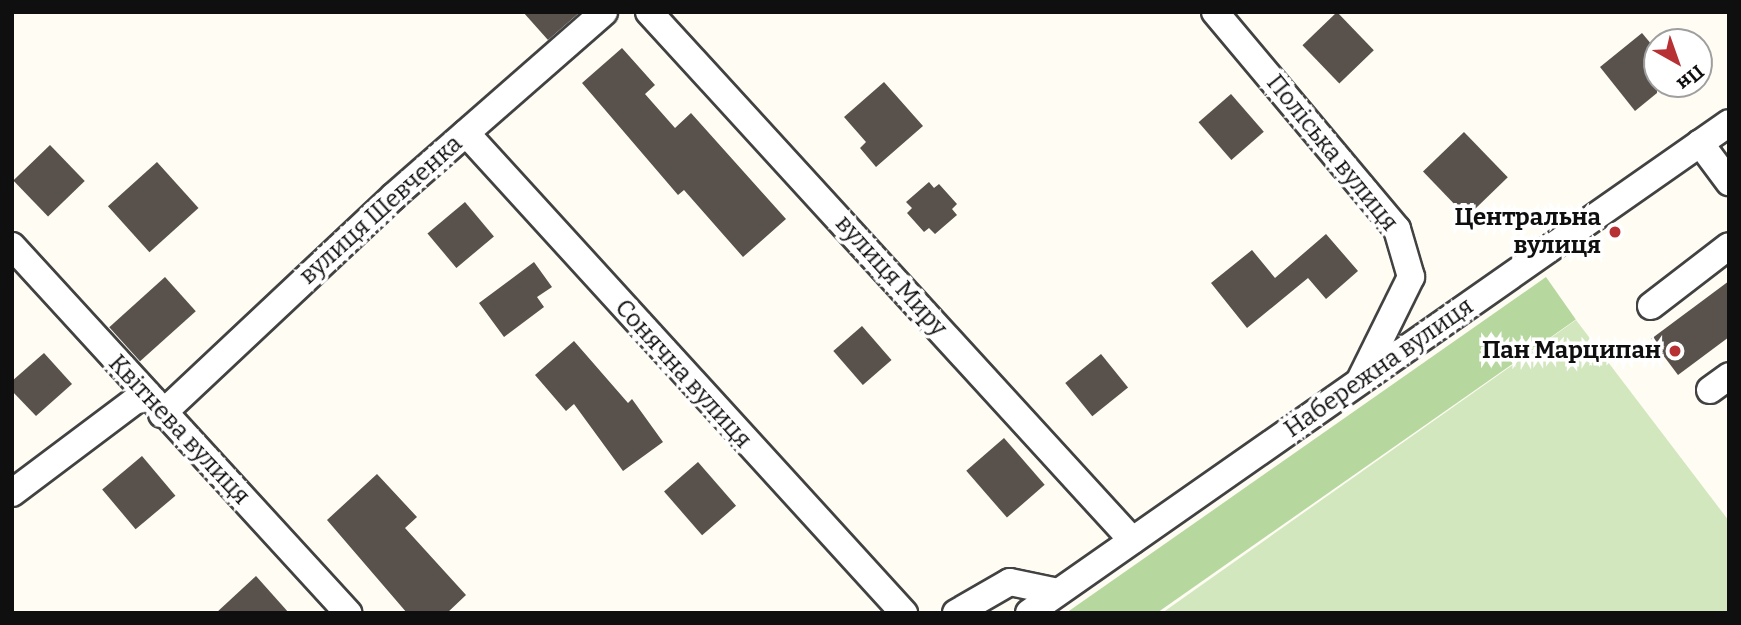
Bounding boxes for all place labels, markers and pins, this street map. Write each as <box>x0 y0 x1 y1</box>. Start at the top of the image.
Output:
place label: Центральна вулиця <box>1454 204 1601 260</box>
marker: Центральна вулиця <box>1607 224 1623 240</box>
place label: Пан Марципан <box>1482 337 1661 365</box>
marker: Пан Марципан <box>1667 343 1683 359</box>

